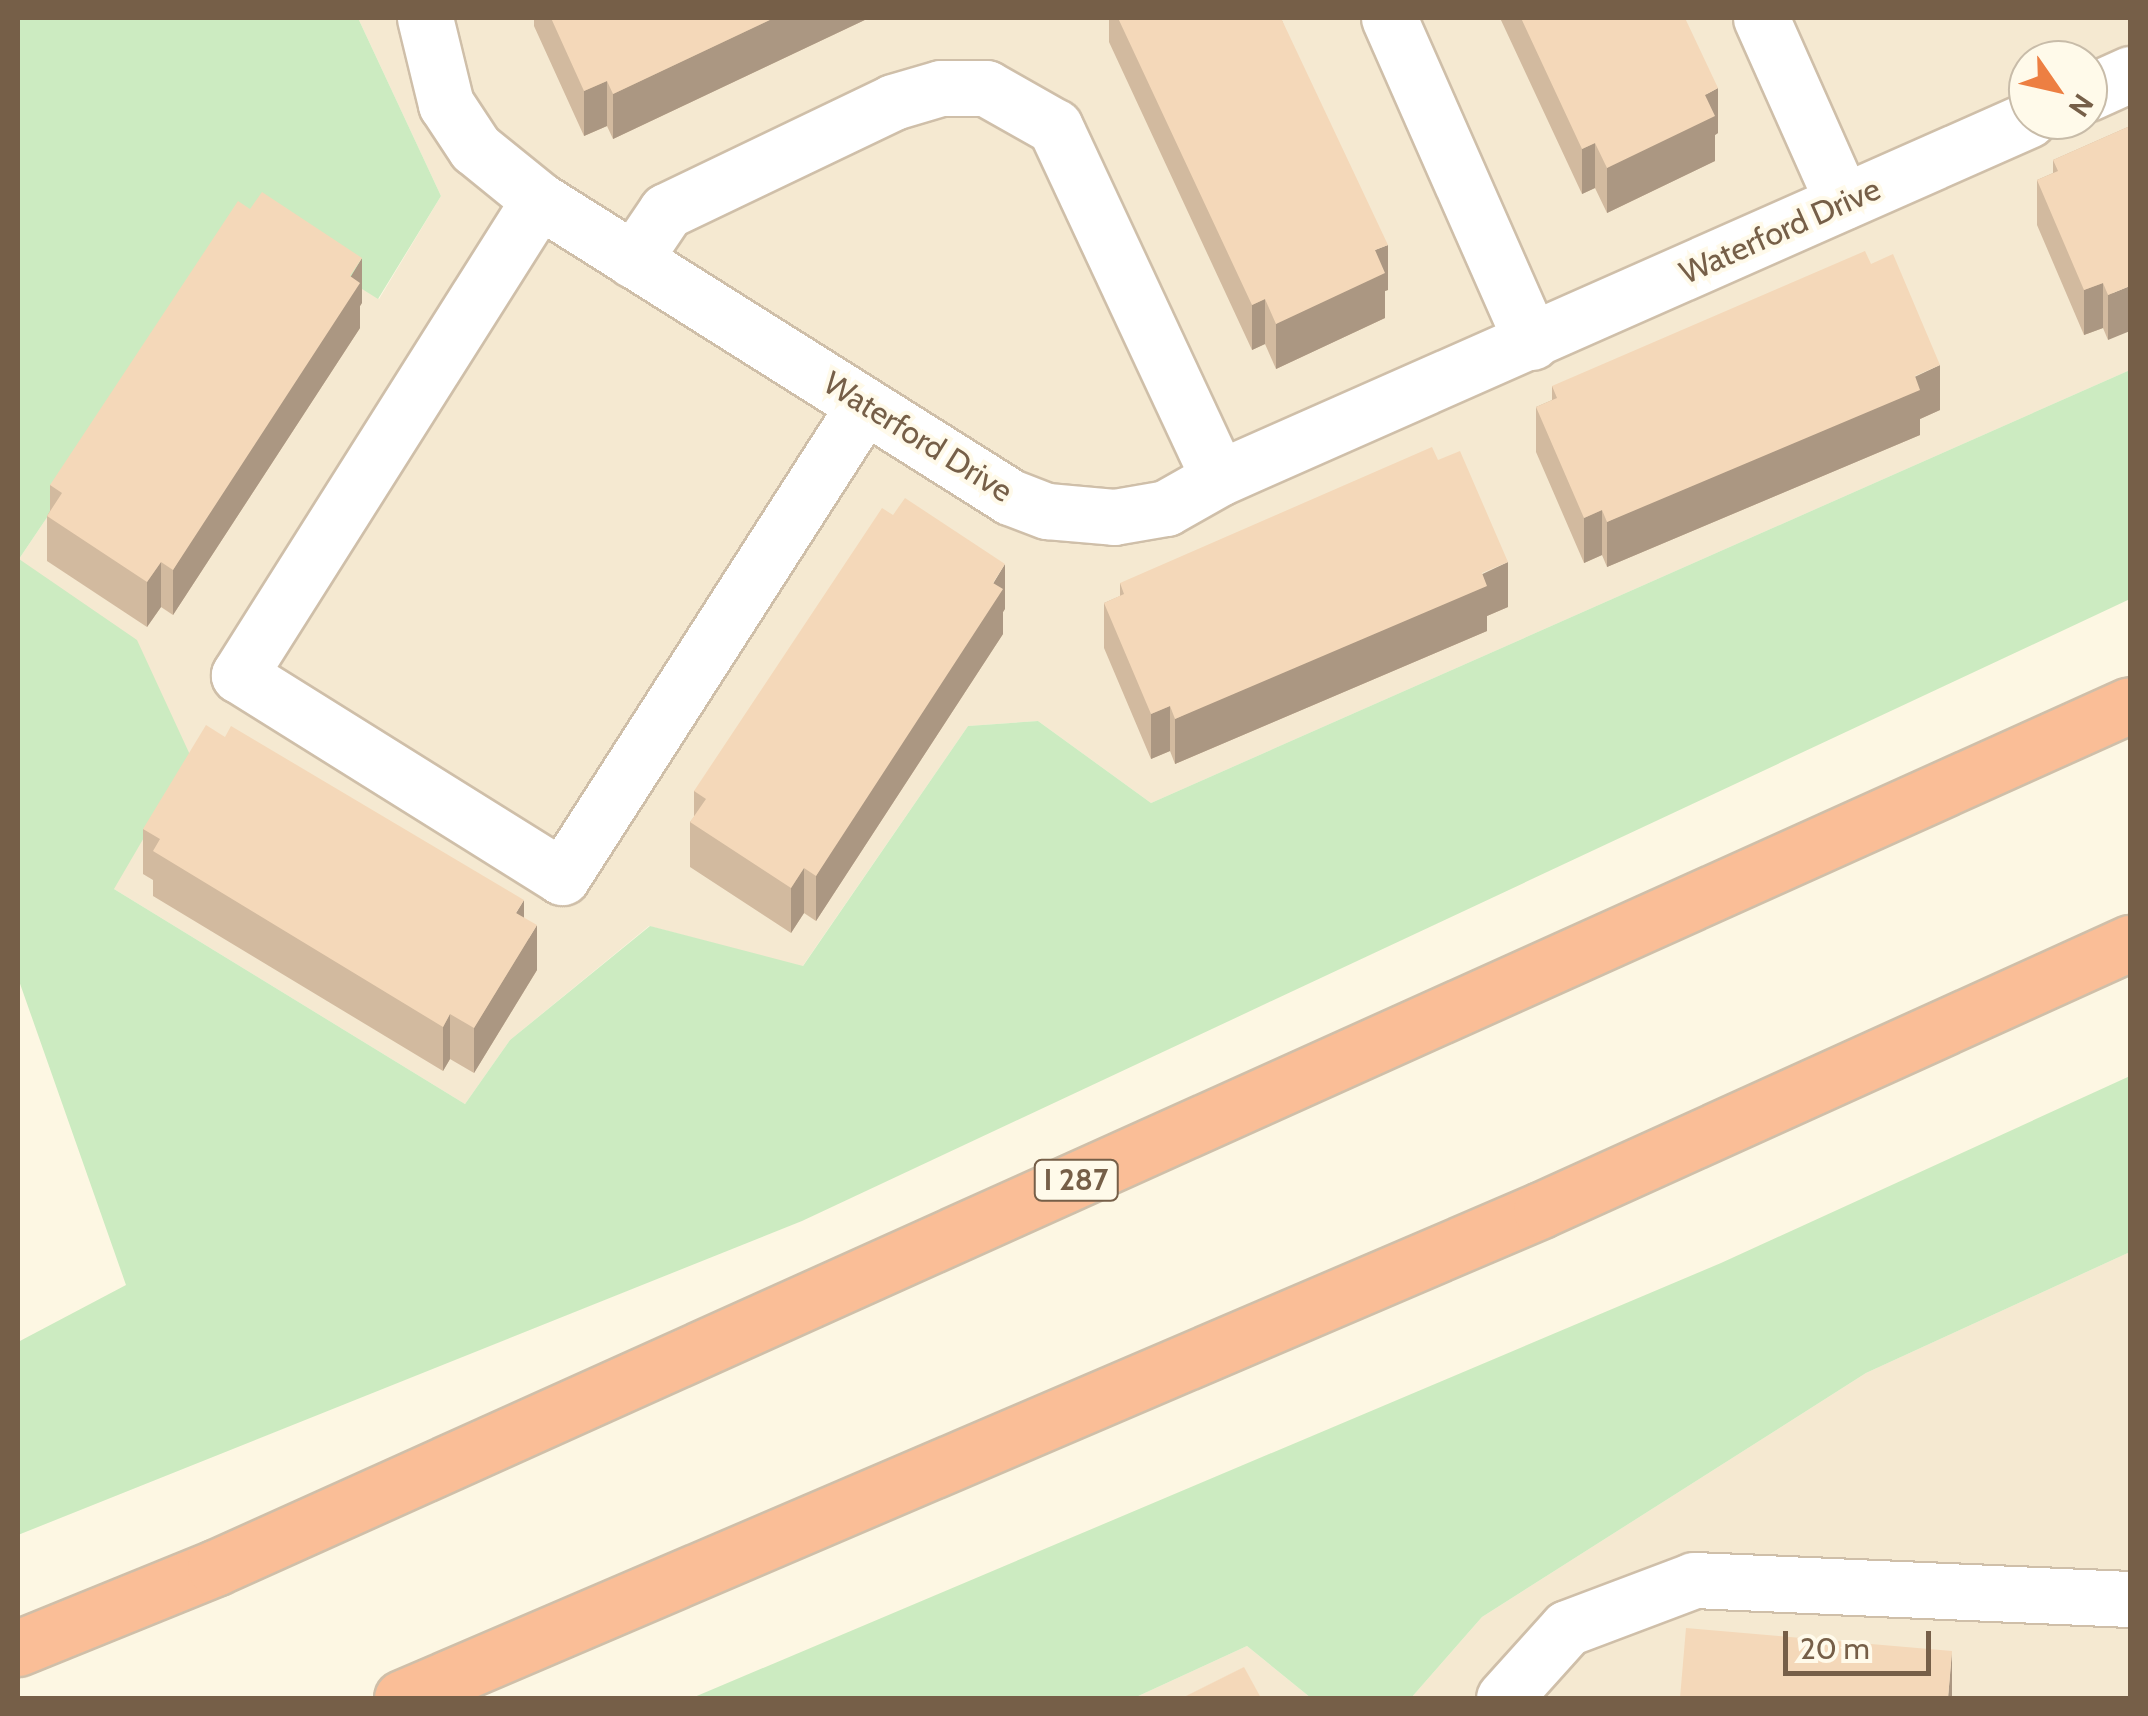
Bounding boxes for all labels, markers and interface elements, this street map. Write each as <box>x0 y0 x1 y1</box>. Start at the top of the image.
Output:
north arrow <box>2008 40 2108 140</box>
text: N <box>2062 88 2101 123</box>
street label: Waterford Drive <box>1674 170 1886 292</box>
street label: Waterford Drive <box>816 364 1020 510</box>
road number: I 287 <box>1034 1155 1118 1205</box>
scale bar <box>1788 1611 1936 1673</box>
text: 20 m <box>1800 1630 1870 1667</box>

